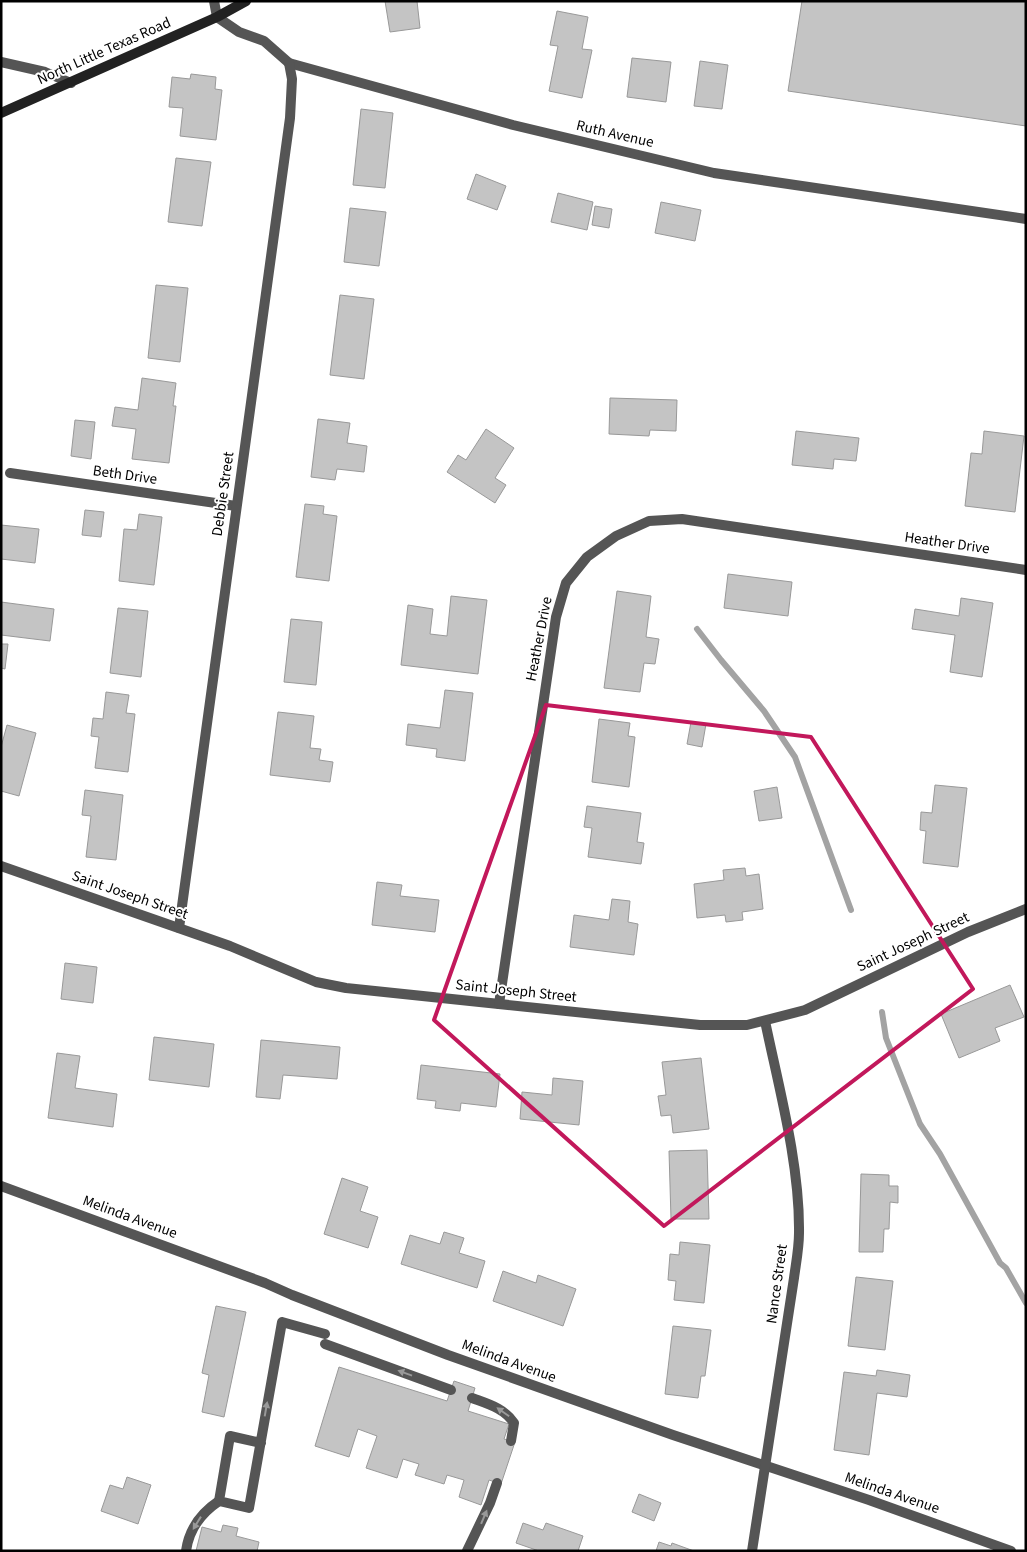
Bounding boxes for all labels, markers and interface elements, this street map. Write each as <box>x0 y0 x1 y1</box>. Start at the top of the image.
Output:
street label: North Little Texas Road <box>34 12 174 90</box>
street label: Ruth Avenue <box>574 115 656 153</box>
street label: Debbie Street <box>207 450 239 538</box>
street label: Beth Drive <box>91 460 159 490</box>
street label: Heather Drive <box>903 527 991 559</box>
street label: Heather Drive <box>521 595 557 683</box>
street label: Saint Joseph Street <box>69 865 191 925</box>
street label: Saint Joseph Street <box>853 907 973 977</box>
street label: Saint Joseph Street <box>454 974 578 1008</box>
street label: Melinda Avenue <box>80 1190 180 1244</box>
street label: Nance Street <box>761 1243 793 1325</box>
street label: Melinda Avenue <box>459 1334 559 1388</box>
one-way arrow <box>397 1369 412 1377</box>
one-way arrow <box>263 1401 271 1417</box>
one-way arrow <box>496 1407 510 1417</box>
street label: Melinda Avenue <box>842 1467 942 1519</box>
one-way arrow <box>481 1510 488 1525</box>
one-way arrow <box>192 1516 202 1529</box>

